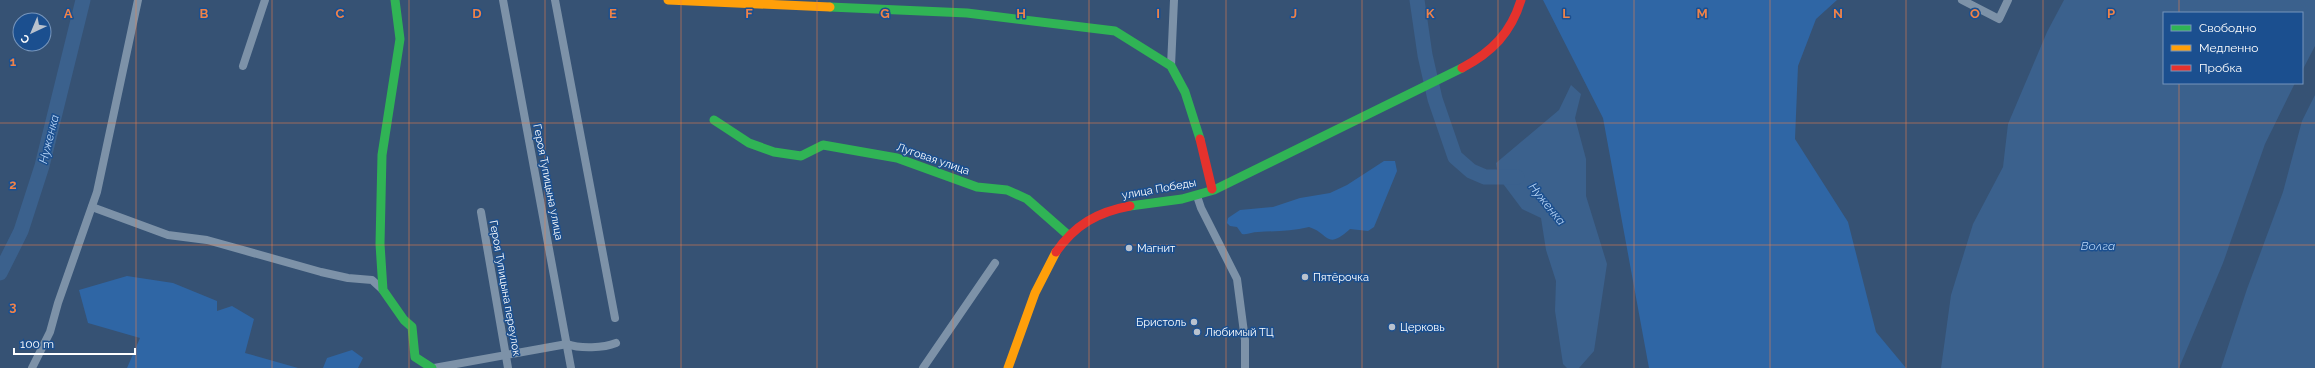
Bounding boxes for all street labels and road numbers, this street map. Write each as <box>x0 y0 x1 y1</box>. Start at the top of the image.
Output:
street label: Героя Тупицына улица <box>530 123 566 241</box>
street label: Луговая улица <box>895 140 971 178</box>
street label: улица Победы <box>1121 176 1197 202</box>
street label: Героя Тупицына переулок <box>487 219 523 357</box>

